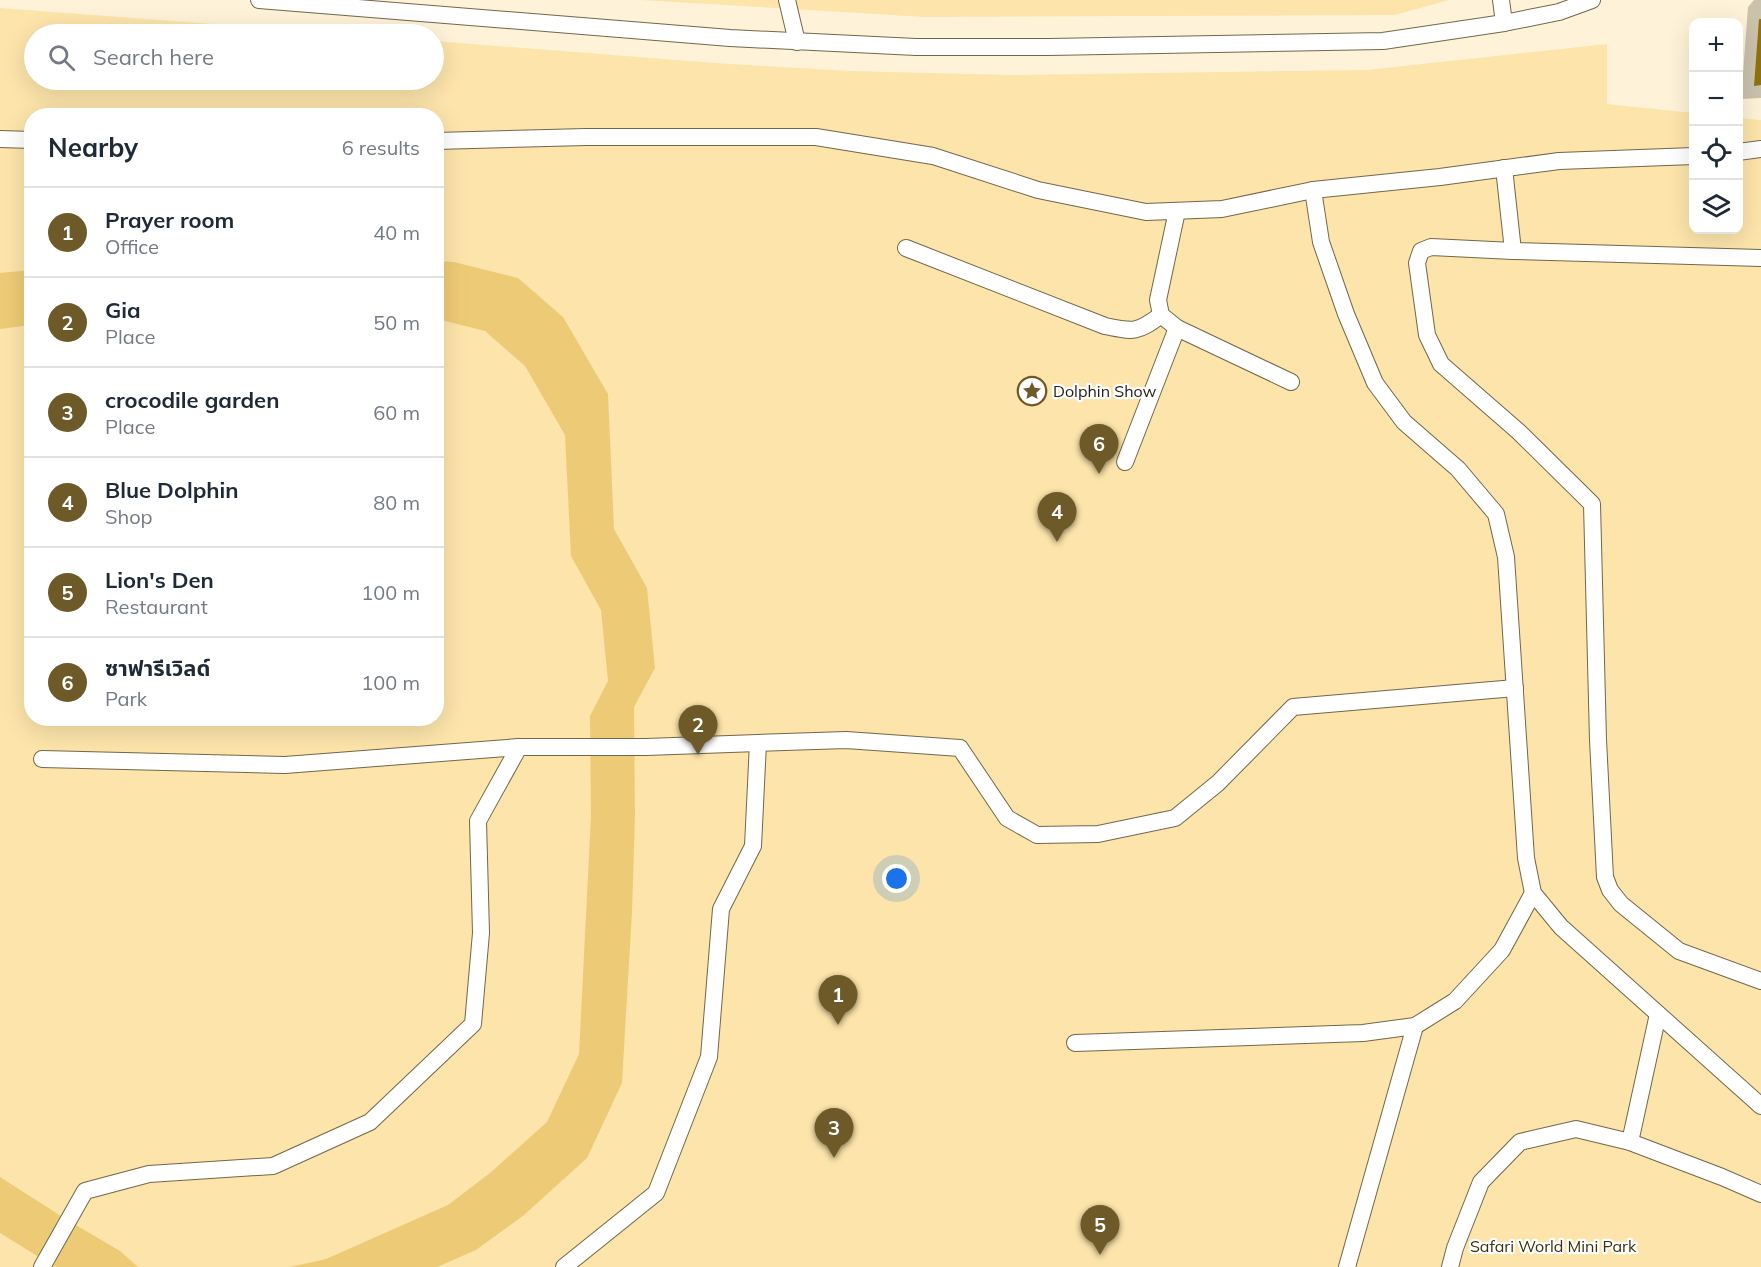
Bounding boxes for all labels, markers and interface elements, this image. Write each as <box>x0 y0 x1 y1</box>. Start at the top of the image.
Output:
map controls <box>1689 18 1743 234</box>
button: + <box>1689 18 1743 72</box>
search box <box>24 24 444 90</box>
icon: search <box>45 41 78 74</box>
text: Search here <box>93 43 214 71</box>
button: − <box>1689 72 1743 126</box>
button: locate <box>1689 126 1743 180</box>
text: Nearby <box>48 131 138 164</box>
text: 6 results <box>342 135 420 160</box>
button: layers <box>1689 180 1743 234</box>
text: Prayer room <box>105 206 234 234</box>
text: 1 <box>62 220 74 245</box>
text: 40 m <box>373 220 420 245</box>
text: Office <box>105 234 159 259</box>
text: Gia <box>105 296 141 324</box>
text: 2 <box>62 310 74 335</box>
text: 50 m <box>373 310 420 335</box>
text: Place <box>105 324 155 349</box>
place icon: Dolphin Show <box>1016 375 1048 407</box>
place label: Dolphin Show <box>1053 381 1157 401</box>
text: crocodile garden <box>105 386 279 414</box>
text: 3 <box>62 400 74 425</box>
text: 60 m <box>373 400 420 425</box>
text: Place <box>105 414 155 439</box>
pin: 6 <box>1080 424 1118 474</box>
text: Blue Dolphin <box>105 476 239 504</box>
text: 4 <box>62 490 74 515</box>
text: 80 m <box>373 490 420 515</box>
pin: 4 <box>1038 492 1076 542</box>
text: Shop <box>105 504 153 529</box>
text: Lion's Den <box>105 566 214 594</box>
text: 5 <box>62 580 74 605</box>
text: 100 m <box>361 580 420 605</box>
text: Restaurant <box>105 594 208 619</box>
text: ซาฟารีเวิลด์ <box>105 654 210 682</box>
text: 6 <box>62 670 74 695</box>
text: 100 m <box>361 670 420 695</box>
text: Park <box>105 686 147 711</box>
pin: 2 <box>678 706 718 755</box>
your location <box>882 864 911 893</box>
pin: 1 <box>818 976 858 1025</box>
pin: 3 <box>814 1108 854 1158</box>
pin: 5 <box>1080 1206 1120 1255</box>
park label: Safari World Mini Park <box>1470 1236 1637 1256</box>

